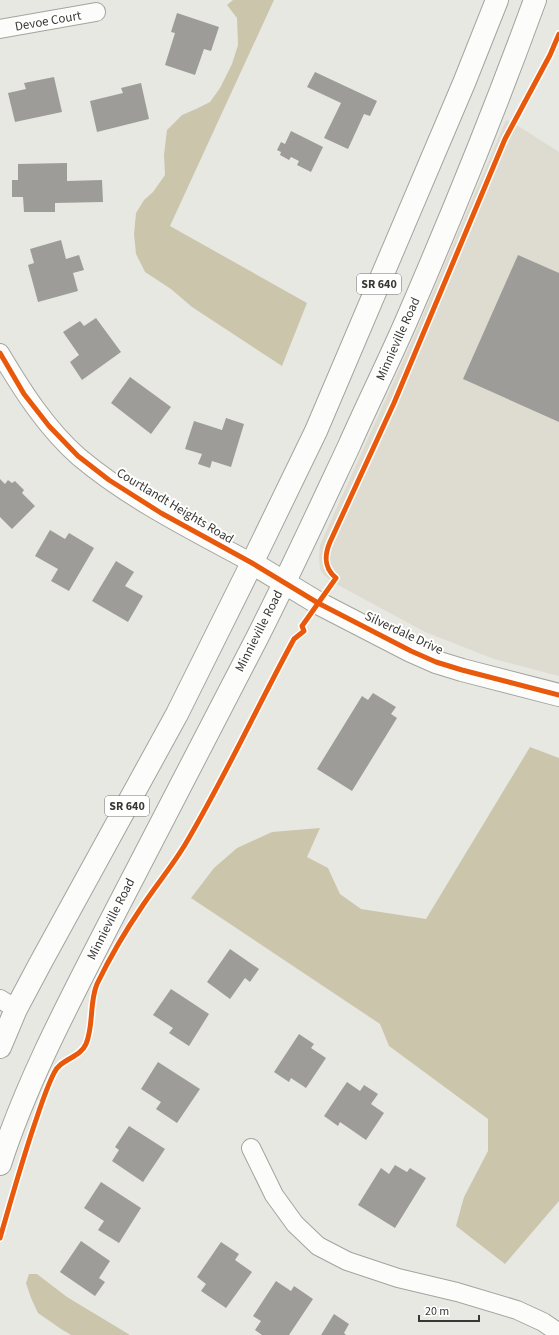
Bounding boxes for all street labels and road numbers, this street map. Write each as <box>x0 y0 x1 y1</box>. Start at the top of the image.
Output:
street label: Devoe Court <box>13 6 83 36</box>
road number: SR 640 <box>357 274 401 294</box>
street label: Minnieville Road <box>372 294 424 384</box>
street label: Courtlandt Heights Road <box>113 464 237 548</box>
street label: Minnieville Road <box>231 587 287 675</box>
street label: Silverdale Drive <box>362 607 446 659</box>
road number: SR 640 <box>105 796 149 816</box>
street label: Minnieville Road <box>83 875 139 963</box>

